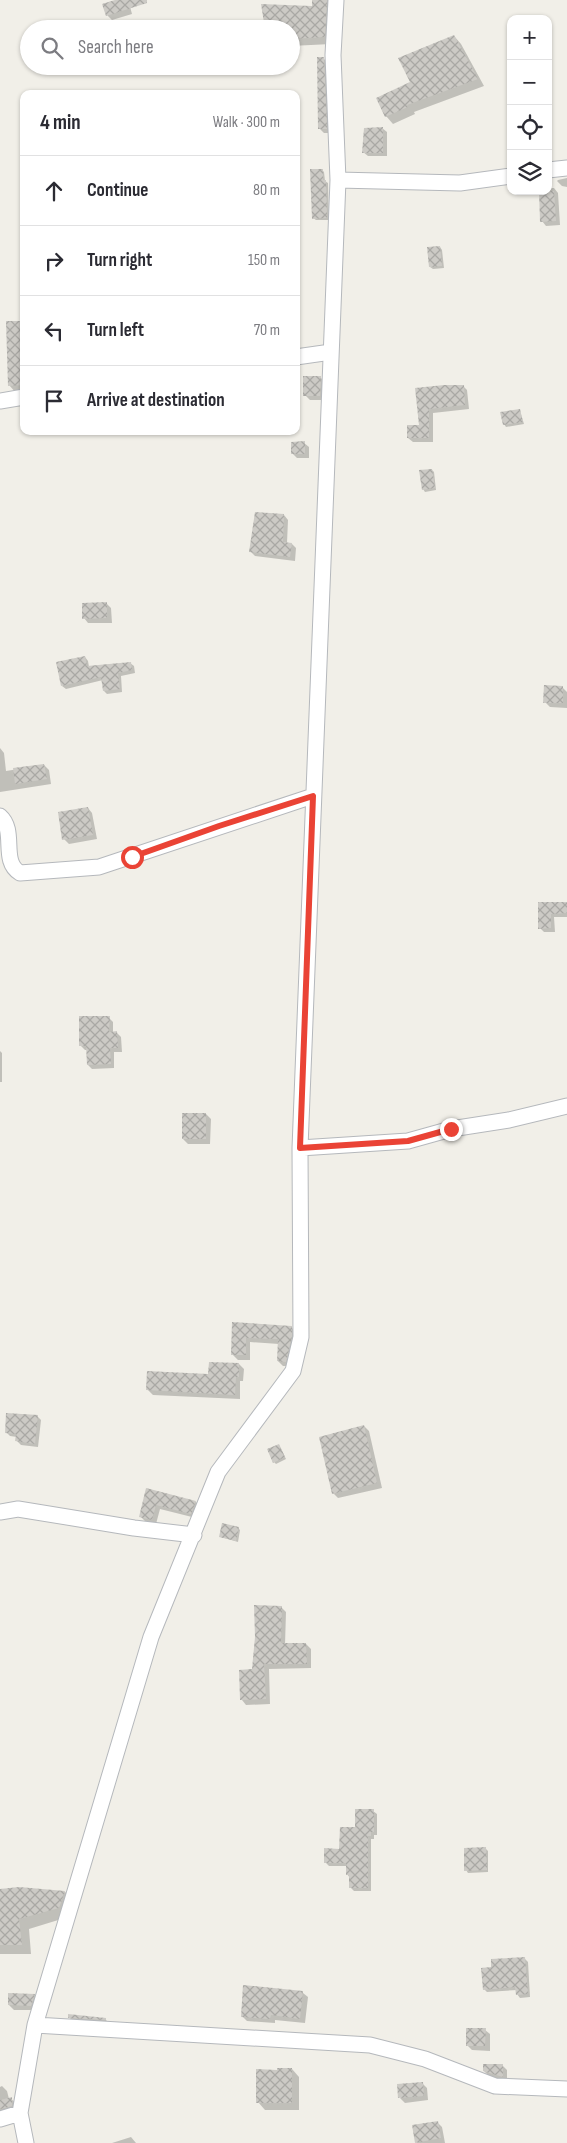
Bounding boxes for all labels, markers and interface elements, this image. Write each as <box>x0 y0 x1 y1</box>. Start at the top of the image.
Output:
map controls <box>507 15 552 195</box>
button: + <box>507 15 552 60</box>
search box <box>20 20 300 75</box>
icon: search <box>38 34 66 62</box>
text: Search here <box>78 36 154 59</box>
button: − <box>507 60 552 105</box>
button: locate <box>507 105 552 150</box>
text: 4 min <box>40 110 81 135</box>
text: Walk · 300 m <box>213 113 280 132</box>
button: layers <box>507 150 552 195</box>
icon: ahead <box>40 177 68 205</box>
text: Continue <box>87 179 148 202</box>
text: 80 m <box>253 181 280 200</box>
icon: right <box>40 247 68 275</box>
text: Turn right <box>87 249 152 272</box>
text: 150 m <box>248 251 280 270</box>
icon: left <box>40 317 68 345</box>
text: Turn left <box>87 319 144 342</box>
text: 70 m <box>254 321 280 340</box>
icon: arrive <box>40 387 68 415</box>
text: Arrive at destination <box>87 389 225 412</box>
route start <box>121 846 144 869</box>
route end <box>440 1118 463 1141</box>

